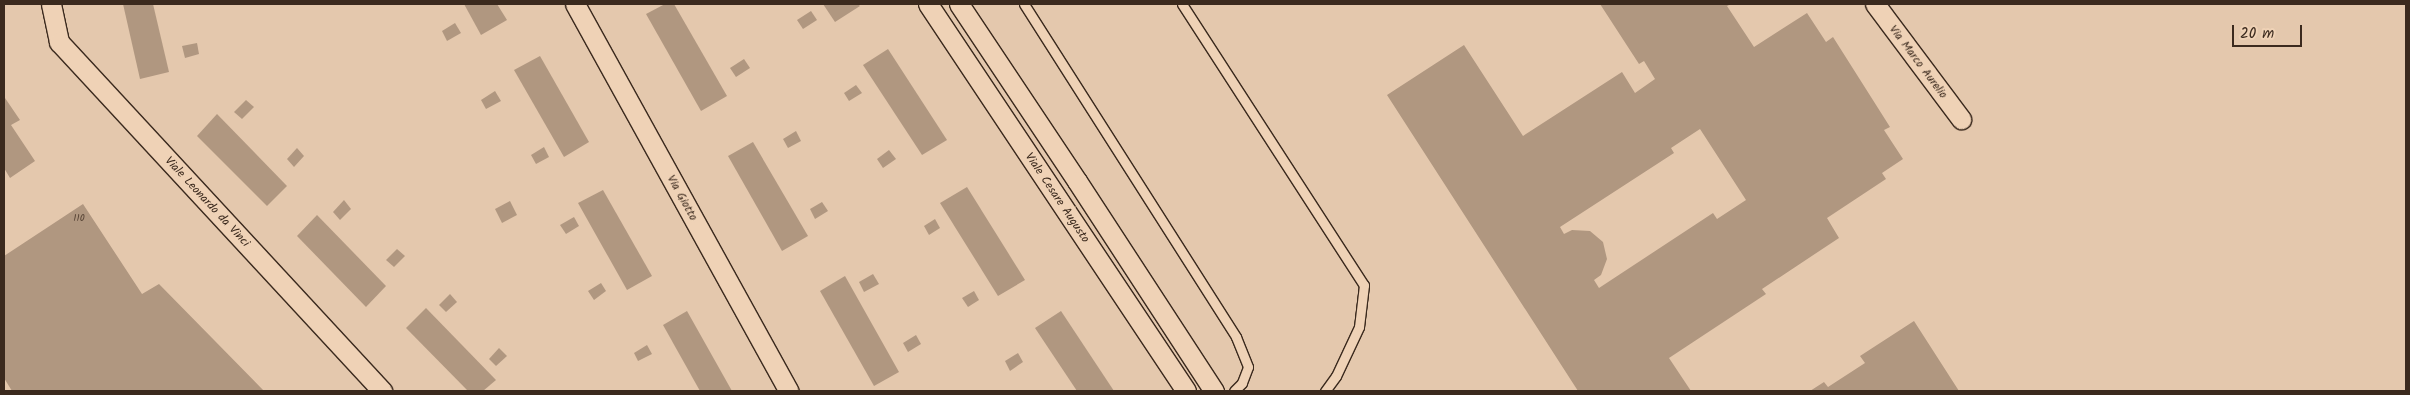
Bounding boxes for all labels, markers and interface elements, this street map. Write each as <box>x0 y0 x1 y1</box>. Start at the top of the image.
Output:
scale bar <box>2235 15 2305 47</box>
text: 20 m <box>2240 22 2274 46</box>
street label: Via Marco Aurelio <box>1886 23 1950 101</box>
street label: Viale Cesare Augusto <box>1022 150 1092 246</box>
street label: Viale Leonardo da Vinci <box>162 154 252 250</box>
street label: Via Giotto <box>664 173 700 223</box>
house number: 110 <box>73 213 85 225</box>

